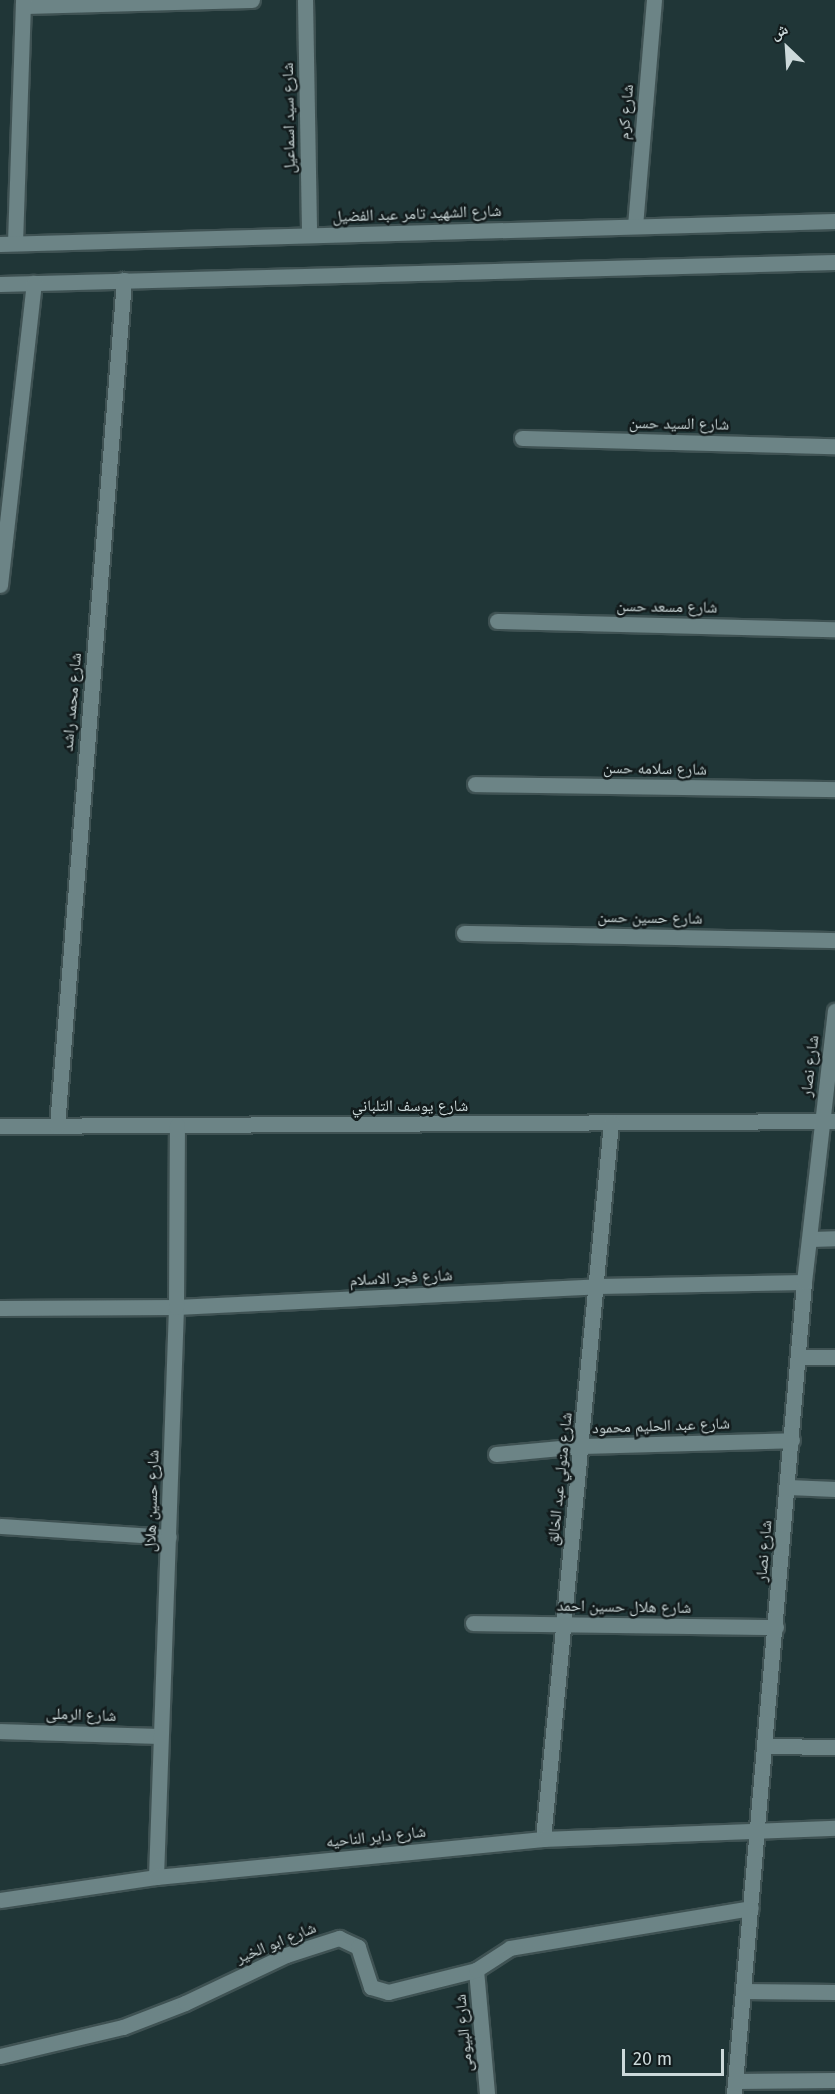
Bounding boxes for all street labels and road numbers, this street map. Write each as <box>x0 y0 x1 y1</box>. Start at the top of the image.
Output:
street label: شارع سيد اسماعيل <box>278 62 300 174</box>
street label: شارع كرم <box>614 83 638 141</box>
street label: شارع الشهيد تامر عبد الفضيل <box>332 201 502 227</box>
street label: شارع السيد حسن <box>629 414 729 434</box>
street label: شارع مسعد حسن <box>616 597 718 617</box>
street label: شارع محمد راشد <box>58 652 86 752</box>
street label: شارع سلامه حسن <box>603 758 707 780</box>
street label: شارع حسين حسن <box>597 907 703 929</box>
street label: شارع نصار <box>797 1034 823 1098</box>
street label: شارع يوسف التلباني <box>352 1096 468 1116</box>
street label: شارع فجر الاسلام <box>349 1266 453 1290</box>
street label: شارع متولي عبد الخالق <box>543 1411 577 1547</box>
street label: شارع عبد الحليم محمود <box>592 1414 730 1438</box>
street label: شارع حسين هلال <box>141 1450 163 1552</box>
street label: شارع نصار <box>752 1519 776 1583</box>
street label: شارع هلال حسين احمد <box>557 1596 691 1618</box>
street label: شارع الرملى <box>45 1704 117 1726</box>
street label: شارع داير الناحيه <box>325 1822 427 1852</box>
street label: شارع ابو الخير <box>233 1918 319 1968</box>
street label: شارع البيومى <box>451 1993 477 2073</box>

